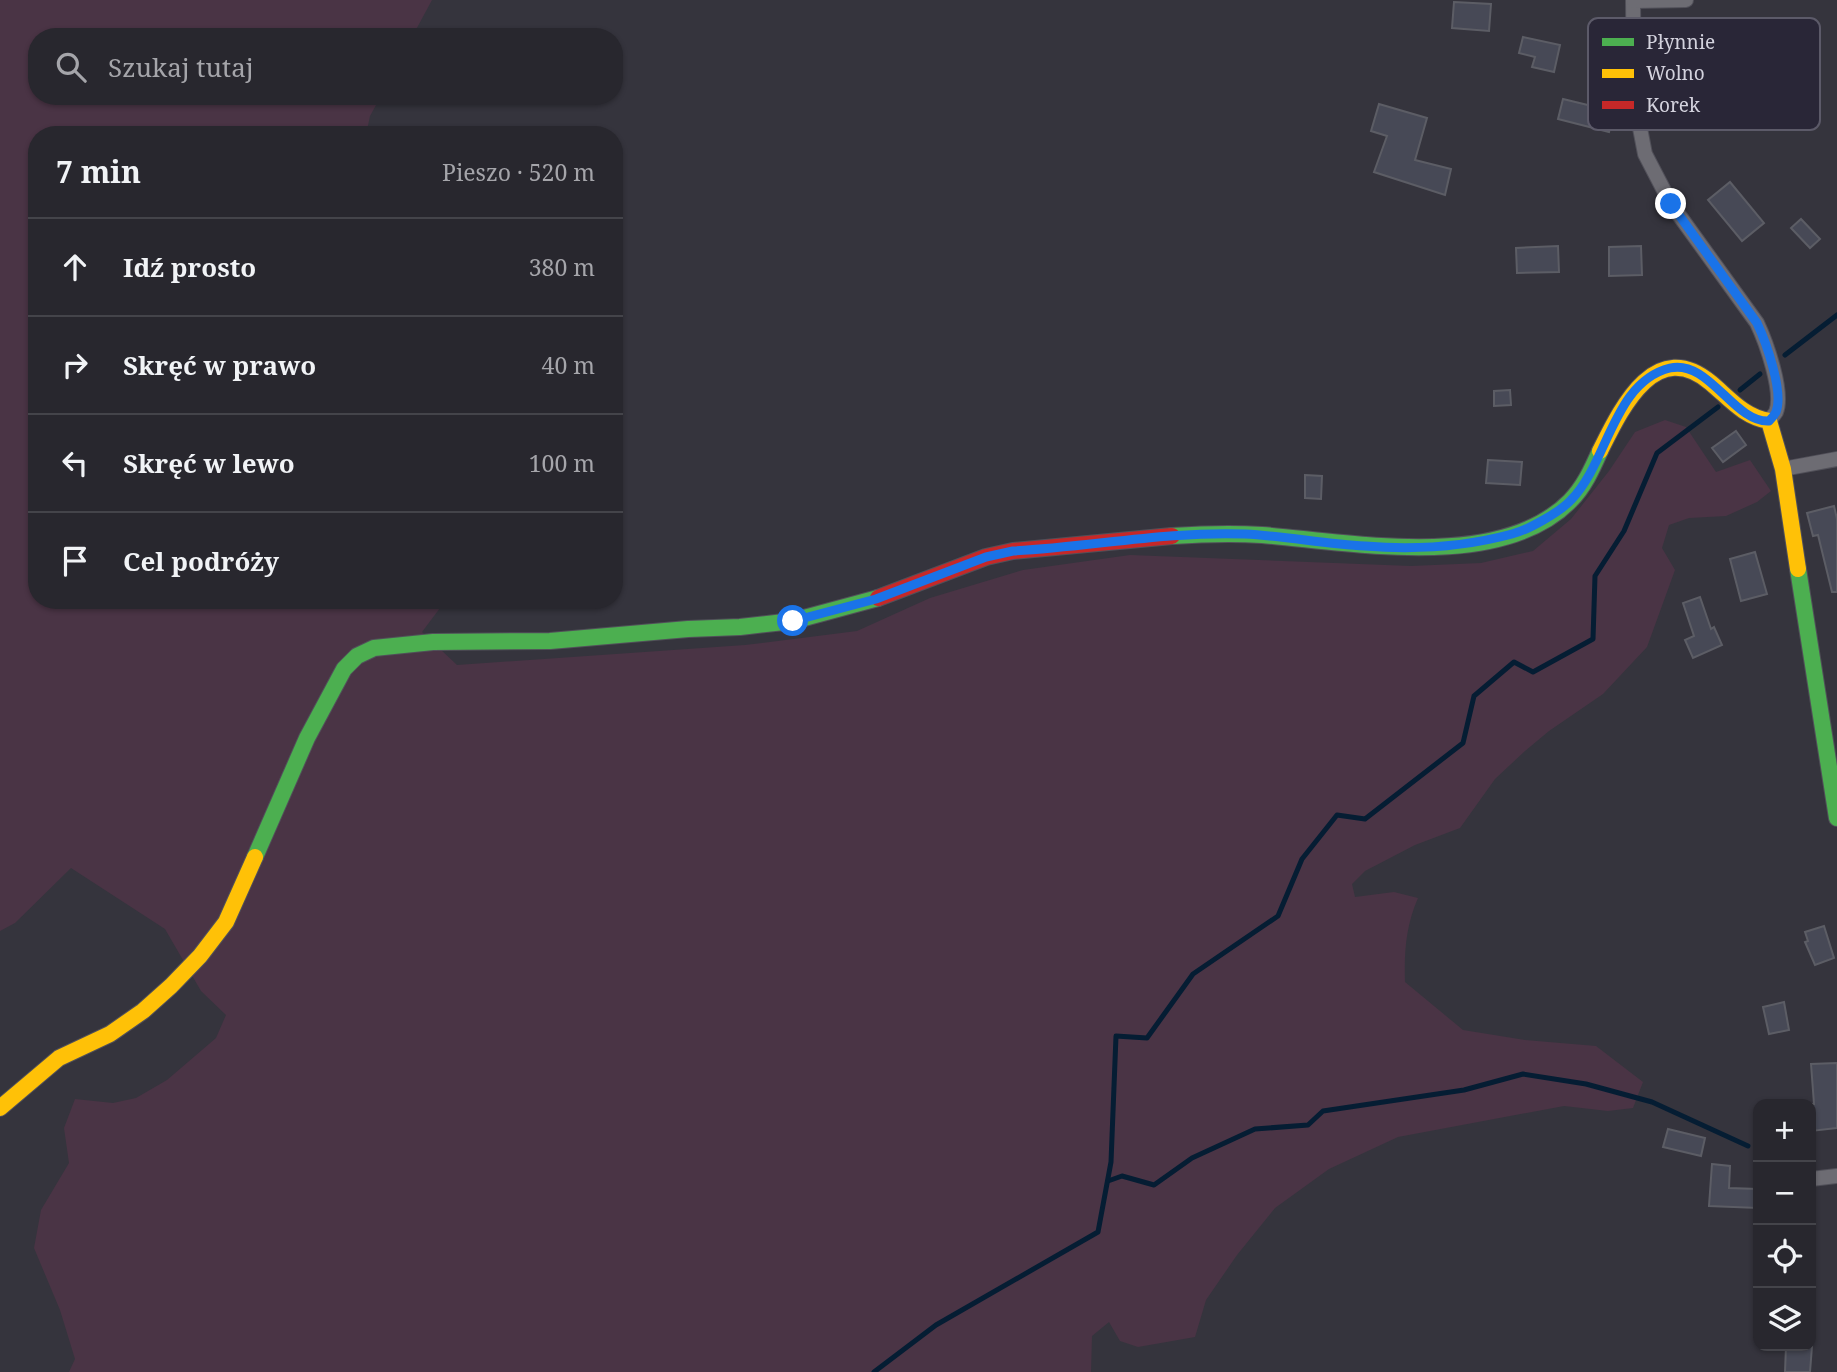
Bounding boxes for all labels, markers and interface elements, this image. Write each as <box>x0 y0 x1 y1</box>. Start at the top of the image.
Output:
legend <box>1588 18 1820 130</box>
search box <box>28 28 623 105</box>
text: Płynnie <box>1646 29 1715 55</box>
icon: search <box>52 48 90 86</box>
text: Szukaj tutaj <box>108 49 254 85</box>
text: Wolno <box>1646 60 1705 86</box>
text: Korek <box>1646 92 1701 118</box>
text: 7 min <box>56 151 141 192</box>
text: Pieszo · 520 m <box>442 156 595 188</box>
route end <box>1655 188 1686 219</box>
icon: ahead <box>56 248 94 286</box>
text: Idź prosto <box>123 249 256 285</box>
text: 380 m <box>529 251 595 283</box>
icon: right <box>56 346 94 384</box>
text: Skręć w prawo <box>123 347 316 383</box>
text: 40 m <box>542 349 595 381</box>
icon: left <box>56 444 94 482</box>
text: Skręć w lewo <box>123 445 295 481</box>
text: 100 m <box>529 447 595 479</box>
icon: arrive <box>56 542 94 580</box>
text: Cel podróży <box>123 543 279 579</box>
route start <box>777 605 808 636</box>
map controls <box>1753 1099 1816 1351</box>
button: + <box>1753 1099 1816 1162</box>
button: − <box>1753 1162 1816 1225</box>
button: locate <box>1753 1225 1816 1288</box>
button: layers <box>1753 1288 1816 1351</box>

